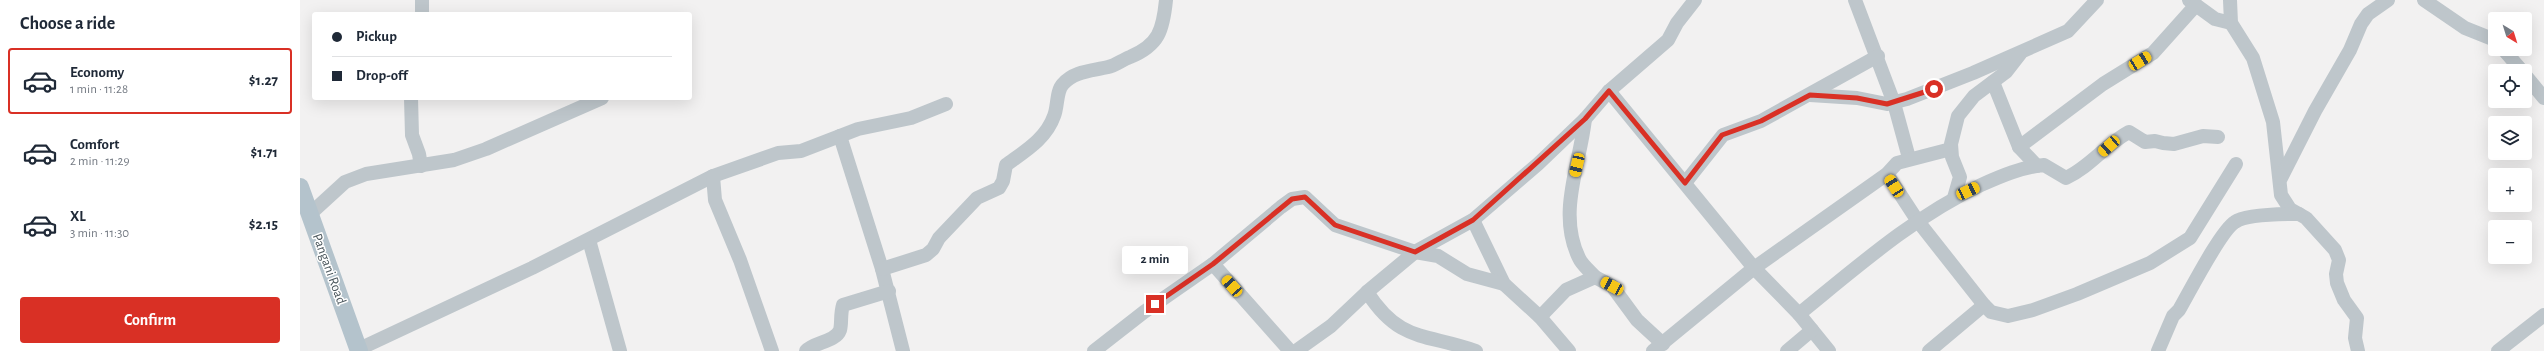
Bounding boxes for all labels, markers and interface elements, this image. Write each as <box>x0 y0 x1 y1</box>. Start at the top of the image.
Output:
north arrow <box>2488 12 2532 56</box>
map controls <box>2488 12 2532 264</box>
text: Choose a ride <box>20 15 115 33</box>
text: Pickup <box>356 29 397 44</box>
car <box>2127 50 2153 72</box>
icon: car <box>22 63 58 99</box>
button: locate <box>2488 64 2532 108</box>
text: Economy <box>70 65 124 80</box>
text: Drop-off <box>356 68 408 83</box>
text: $1.27 <box>249 73 278 88</box>
route start <box>1925 80 1943 98</box>
text: 1 min · 11:28 <box>70 83 128 96</box>
button: layers <box>2488 116 2532 160</box>
car <box>2096 134 2122 158</box>
icon: car <box>22 135 58 171</box>
text: Comfort <box>70 137 119 152</box>
text: $1.71 <box>251 145 278 160</box>
car <box>1568 152 1586 178</box>
text: 2 min · 11:29 <box>70 155 130 168</box>
button: + <box>2488 168 2532 212</box>
car <box>1882 173 1906 199</box>
car <box>1955 180 1981 202</box>
icon: car <box>22 207 58 243</box>
text: XL <box>70 209 86 224</box>
text: $2.15 <box>249 217 278 232</box>
button: − <box>2488 220 2532 264</box>
text: 3 min · 11:30 <box>70 227 129 240</box>
street label: Pangani Road <box>310 232 348 306</box>
callout: 2 min <box>1122 246 1188 274</box>
text: 2 min <box>1141 253 1169 266</box>
car <box>1220 273 1244 299</box>
car <box>1599 275 1625 297</box>
route end <box>1146 295 1164 313</box>
button: Confirm <box>20 297 280 343</box>

